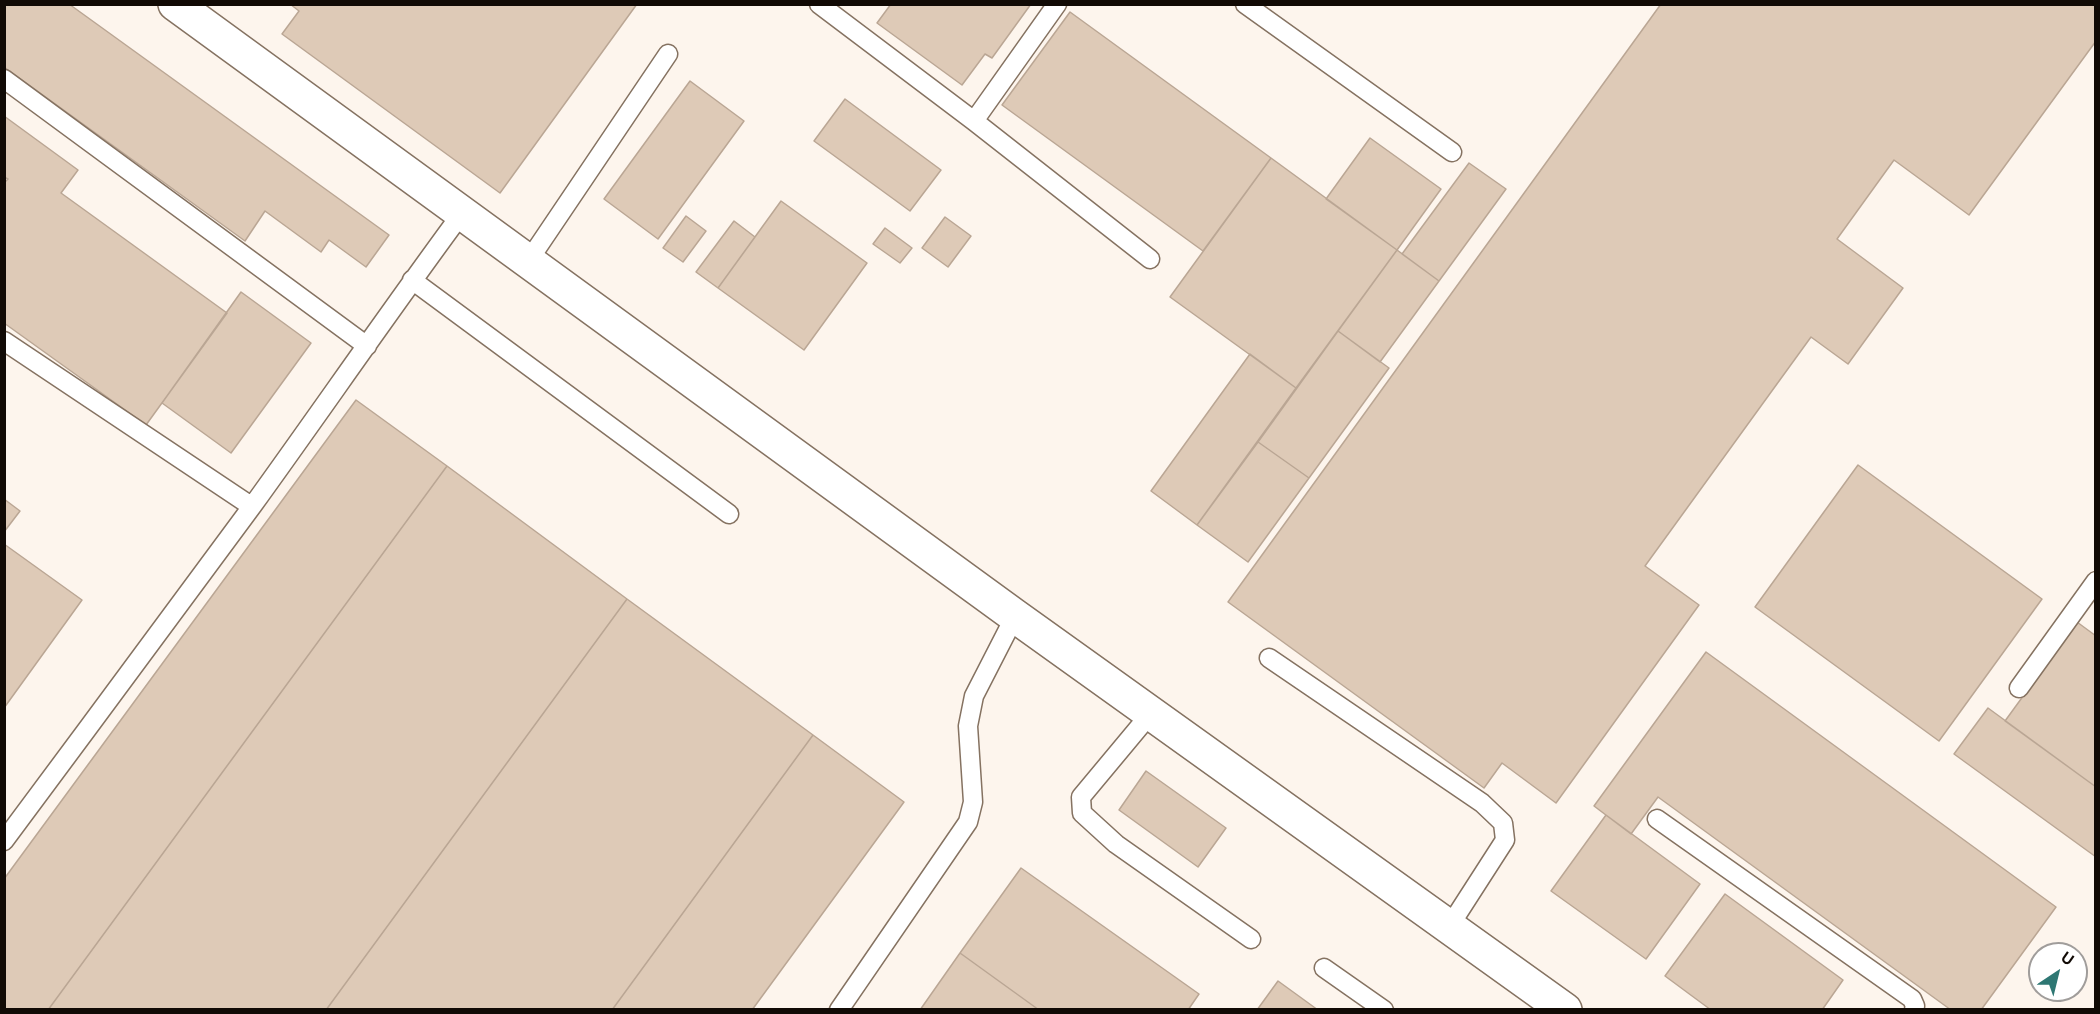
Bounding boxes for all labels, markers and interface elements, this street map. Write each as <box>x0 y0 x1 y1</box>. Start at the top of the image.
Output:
north arrow <box>2028 942 2088 1002</box>
text: U <box>2057 947 2078 969</box>

